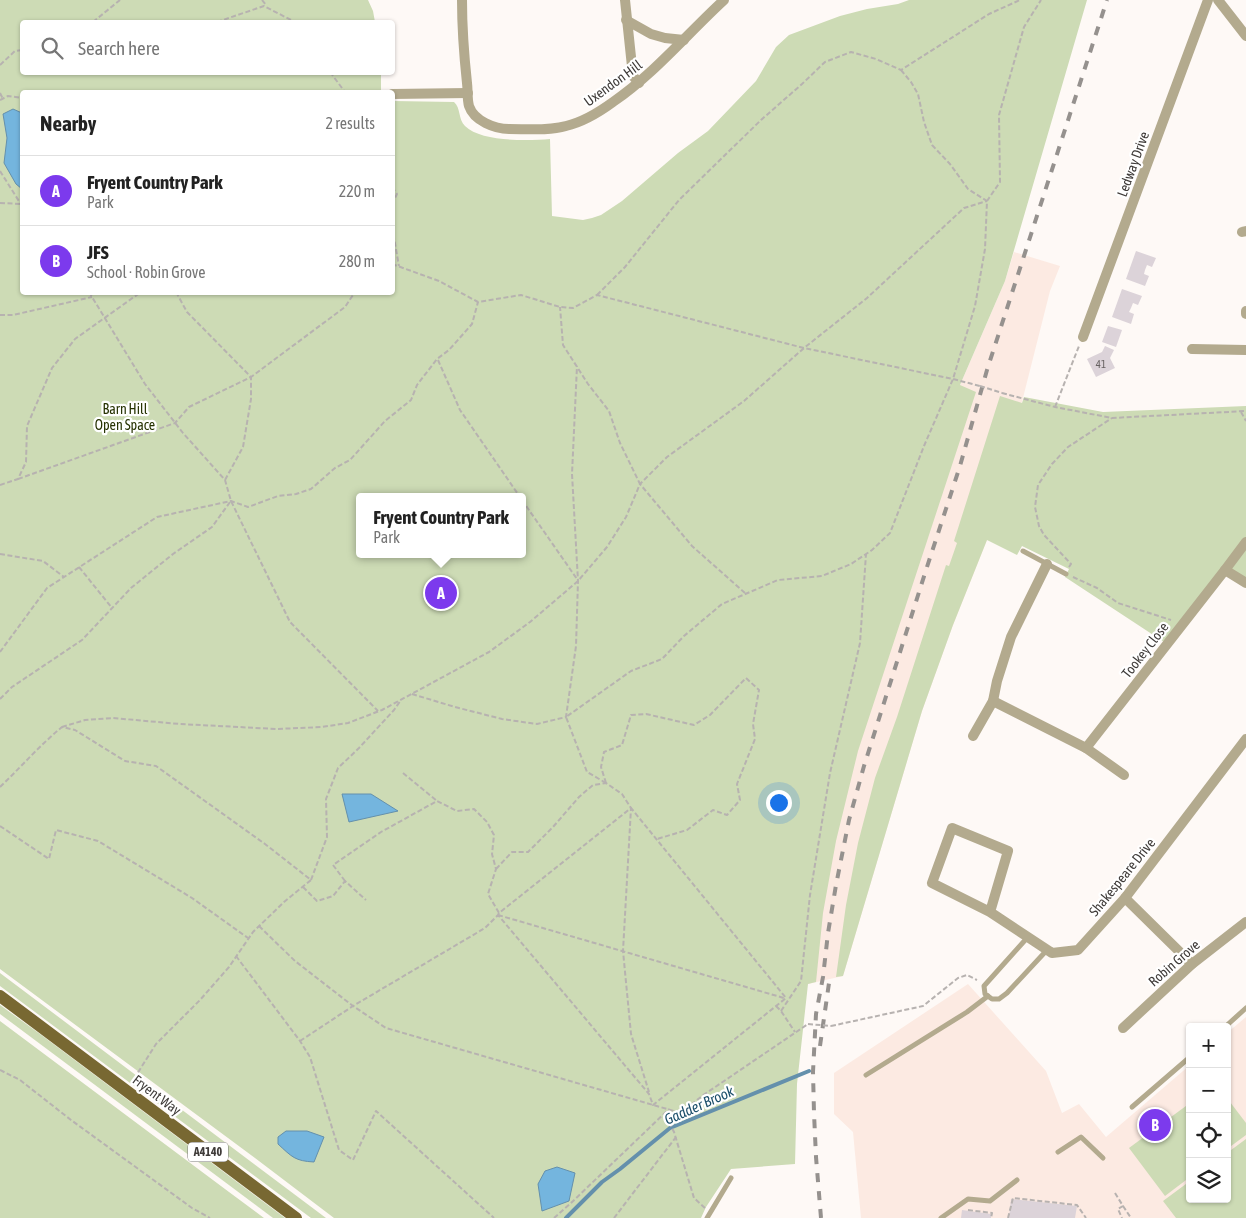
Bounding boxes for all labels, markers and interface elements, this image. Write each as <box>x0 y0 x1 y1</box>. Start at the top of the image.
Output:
search box <box>20 20 395 75</box>
icon: search <box>38 34 66 62</box>
text: Search here <box>78 37 160 59</box>
street label: Uxendon Hill <box>581 56 645 109</box>
text: Nearby <box>40 111 96 135</box>
text: 2 results <box>325 114 375 132</box>
street label: Ledway Drive <box>1114 129 1152 199</box>
text: Fryent Country Park <box>87 171 223 193</box>
text: A <box>52 182 60 200</box>
text: 220 m <box>339 182 375 200</box>
text: Park <box>87 193 114 211</box>
text: JFS <box>87 241 109 263</box>
text: B <box>52 252 60 270</box>
text: 280 m <box>339 252 375 270</box>
text: School · Robin Grove <box>87 263 205 281</box>
house number: 41 <box>1096 358 1106 370</box>
park label: Barn Hill Open Space <box>95 401 155 433</box>
popup <box>356 493 526 558</box>
text: Fryent Country Park <box>373 506 509 528</box>
text: Park <box>373 528 400 546</box>
pin: A <box>425 574 457 612</box>
street label: Tookey Close <box>1118 619 1172 681</box>
your location <box>766 790 792 816</box>
street label: Shakespeare Drive <box>1086 835 1158 919</box>
street label: Robin Grove <box>1145 937 1203 989</box>
map controls <box>1186 1023 1231 1203</box>
button: + <box>1186 1023 1231 1068</box>
button: − <box>1186 1068 1231 1113</box>
street label: Fryent Way <box>130 1072 184 1118</box>
water label: Gadder Brook <box>662 1082 737 1128</box>
pin: B <box>1139 1106 1171 1144</box>
button: locate <box>1186 1113 1231 1158</box>
road number: A4140 <box>188 1142 228 1162</box>
button: layers <box>1186 1158 1231 1203</box>

